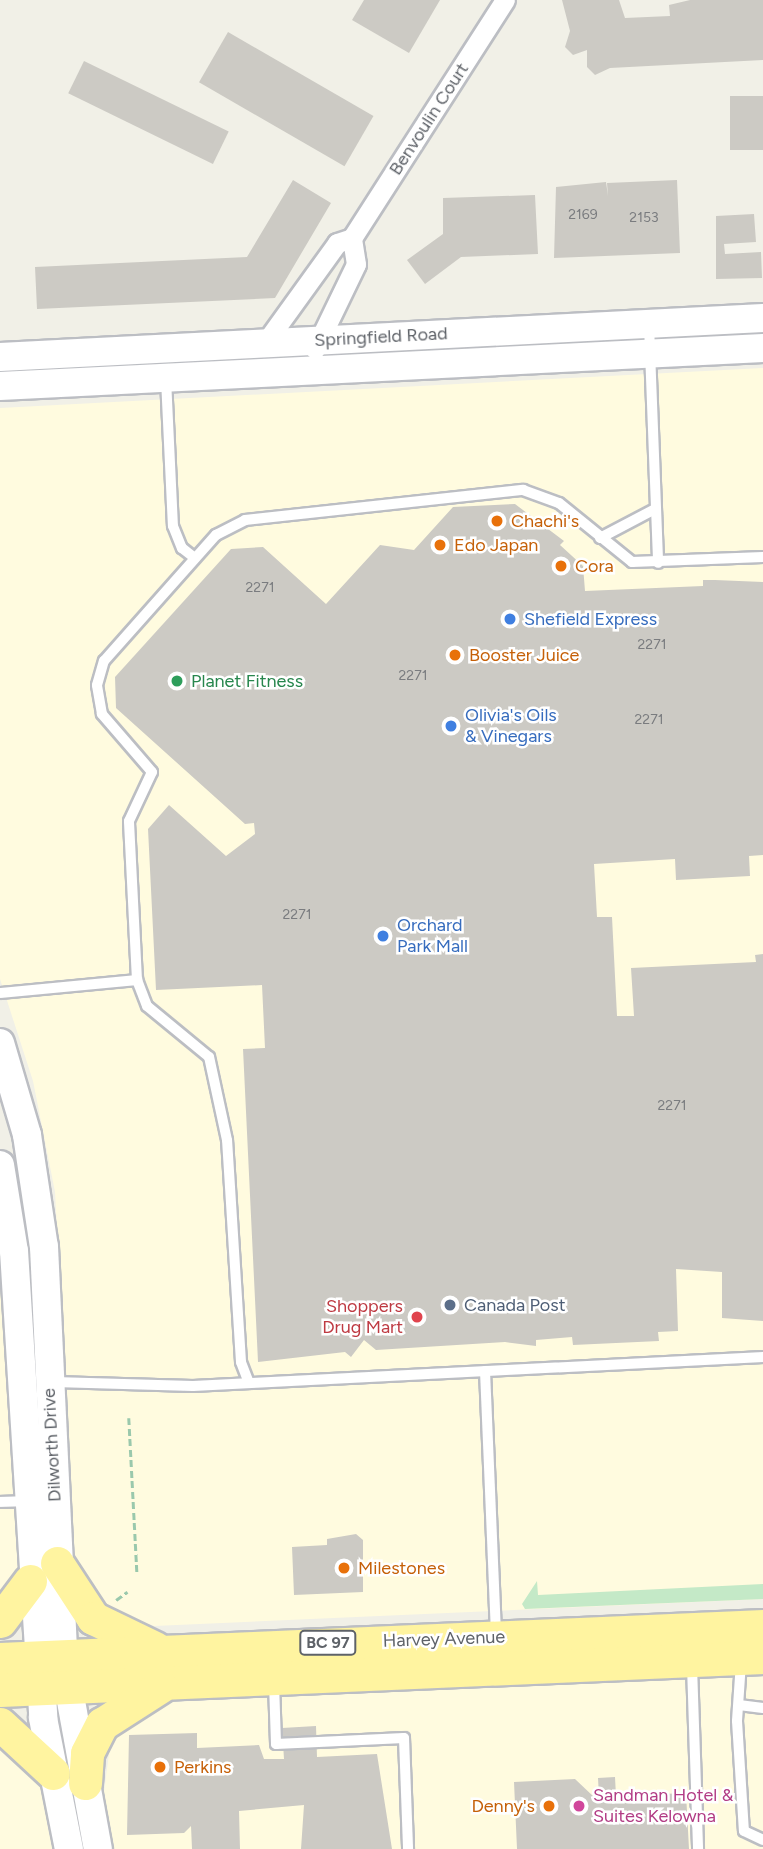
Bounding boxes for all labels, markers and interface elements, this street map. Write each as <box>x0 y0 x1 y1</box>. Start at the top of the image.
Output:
street label: Benvoulin Court <box>385 59 473 179</box>
house number: 2169 <box>568 207 598 223</box>
house number: 2153 <box>629 210 659 226</box>
street label: Springfield Road <box>314 323 448 351</box>
place label: Chachi's <box>511 510 579 532</box>
marker: Chachi's <box>489 513 505 529</box>
place label: Edo Japan <box>454 534 538 556</box>
marker: Edo Japan <box>432 537 448 553</box>
place label: Cora <box>575 555 614 577</box>
marker: Cora <box>553 558 569 574</box>
house number: 2271 <box>246 580 274 596</box>
place label: Shefield Express <box>524 608 657 630</box>
marker: Shefield Express <box>502 611 518 627</box>
house number: 2271 <box>638 637 666 653</box>
place label: Booster Juice <box>469 644 579 666</box>
marker: Booster Juice <box>447 647 463 663</box>
house number: 2271 <box>399 668 427 684</box>
place label: Planet Fitness <box>191 670 303 692</box>
marker: Planet Fitness <box>169 673 185 689</box>
place label: Olivia's Oils & Vinegars <box>465 705 557 748</box>
house number: 2271 <box>635 712 663 728</box>
marker: Olivia's Oils & Vinegars <box>443 718 459 734</box>
house number: 2271 <box>283 907 311 923</box>
place label: Orchard Park Mall <box>397 915 468 958</box>
marker: Orchard Park Mall <box>375 928 391 944</box>
house number: 2271 <box>658 1098 686 1114</box>
place label: Canada Post <box>464 1294 565 1316</box>
place label: Shoppers Drug Mart <box>322 1296 403 1338</box>
marker: Canada Post <box>442 1297 458 1313</box>
marker: Shoppers Drug Mart <box>409 1309 425 1325</box>
street label: Dilworth Drive <box>38 1388 66 1502</box>
place label: Milestones <box>358 1557 445 1579</box>
marker: Milestones <box>336 1560 352 1576</box>
street label: Harvey Avenue <box>383 1626 505 1652</box>
road number: BC 97 <box>298 1630 358 1656</box>
place label: Perkins <box>174 1756 231 1778</box>
marker: Perkins <box>152 1759 168 1775</box>
place label: Sandman Hotel & Suites Kelowna <box>593 1785 733 1828</box>
place label: Denny's <box>471 1795 535 1817</box>
marker: Denny's <box>541 1798 557 1814</box>
marker: Sandman Hotel & Suites Kelowna <box>571 1798 587 1814</box>

